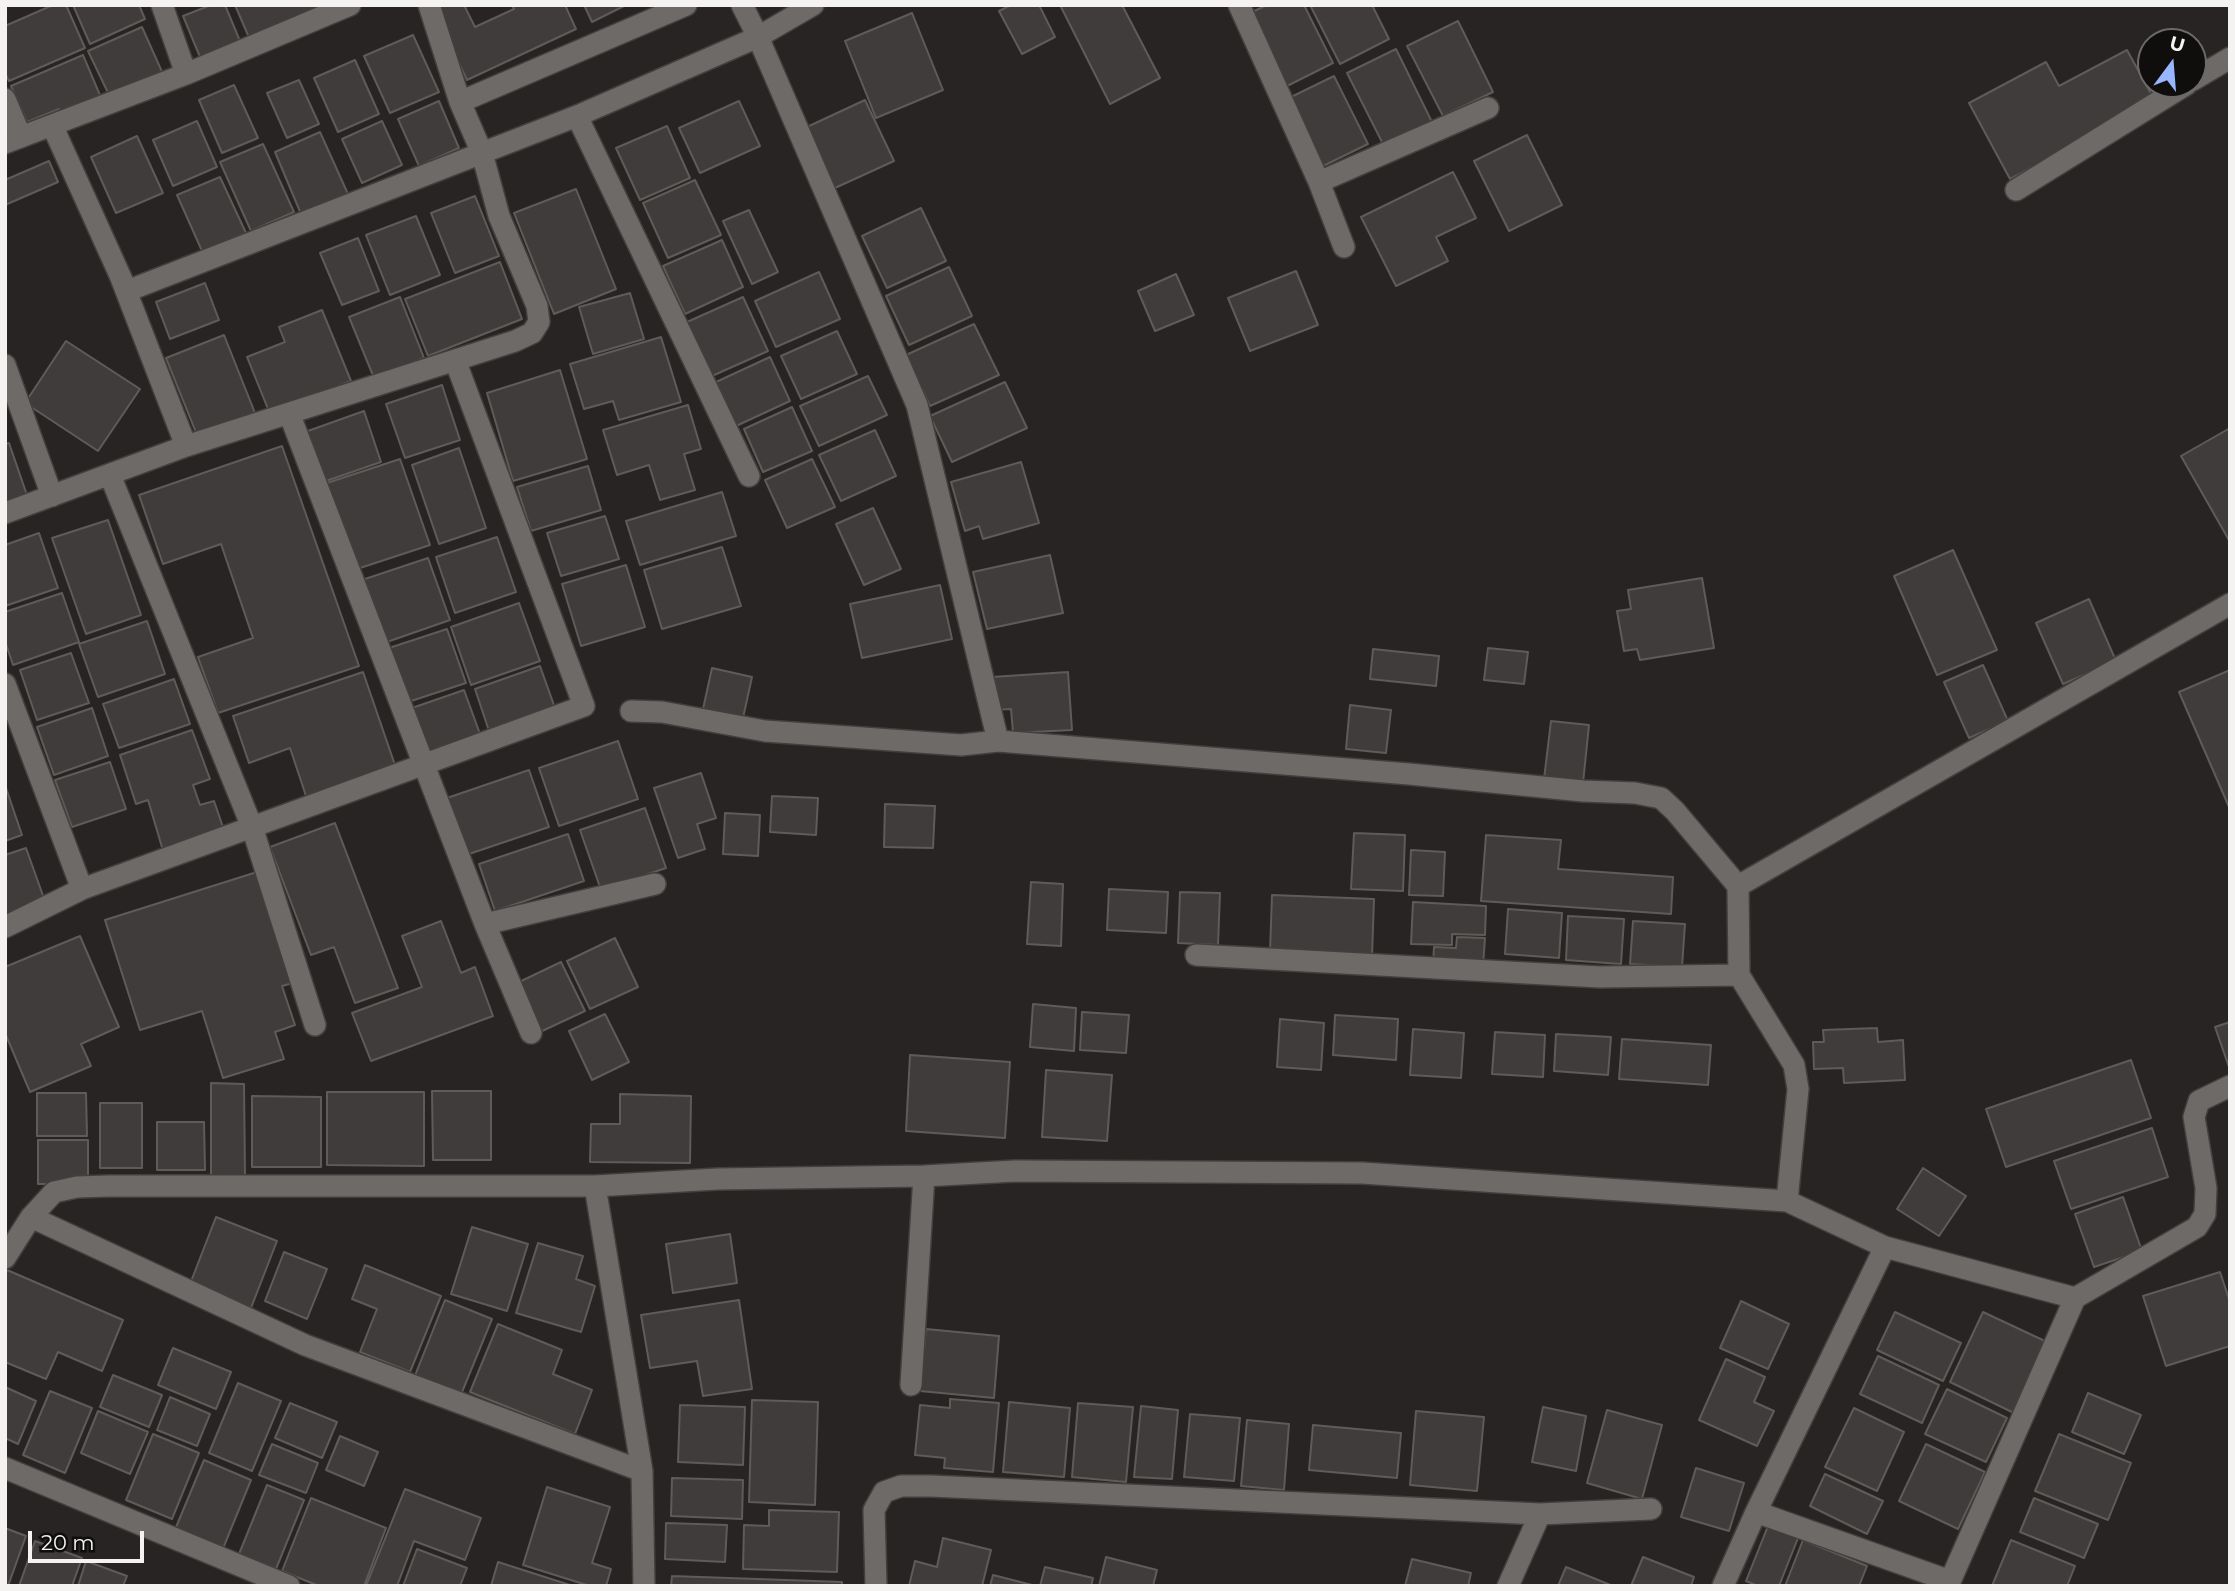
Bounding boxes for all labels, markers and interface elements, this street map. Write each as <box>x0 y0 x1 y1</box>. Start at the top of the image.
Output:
north arrow <box>2137 28 2207 98</box>
text: U <box>2167 31 2188 57</box>
scale bar <box>32 1518 147 1562</box>
text: 20 m <box>41 1530 95 1555</box>

